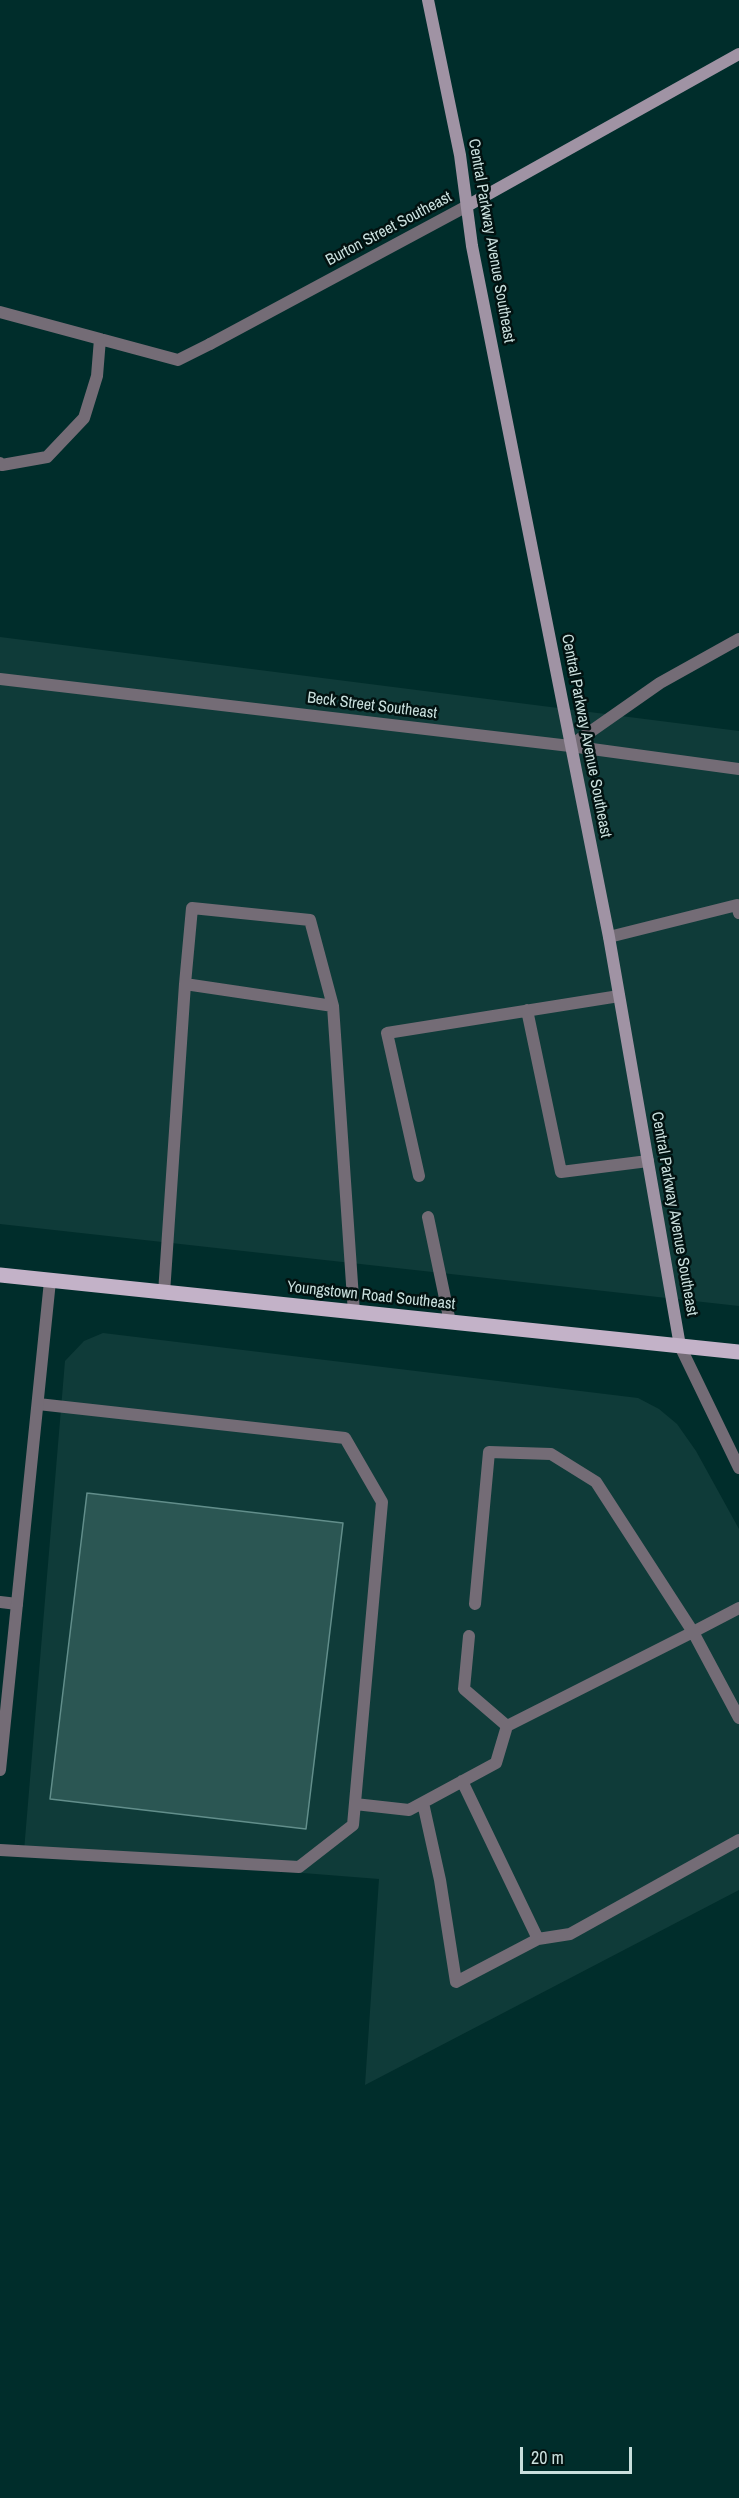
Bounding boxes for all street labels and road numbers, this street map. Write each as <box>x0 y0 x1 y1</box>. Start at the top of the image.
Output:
street label: Central Parkway Avenue Southeast <box>464 137 518 345</box>
street label: Burton Street Southeast <box>323 188 455 270</box>
street label: Central Parkway Avenue Southeast <box>557 633 615 839</box>
street label: Beck Street Southeast <box>306 689 438 723</box>
street label: Central Parkway Avenue Southeast <box>647 1110 701 1318</box>
street label: Youngstown Road Southeast <box>286 1278 456 1314</box>

